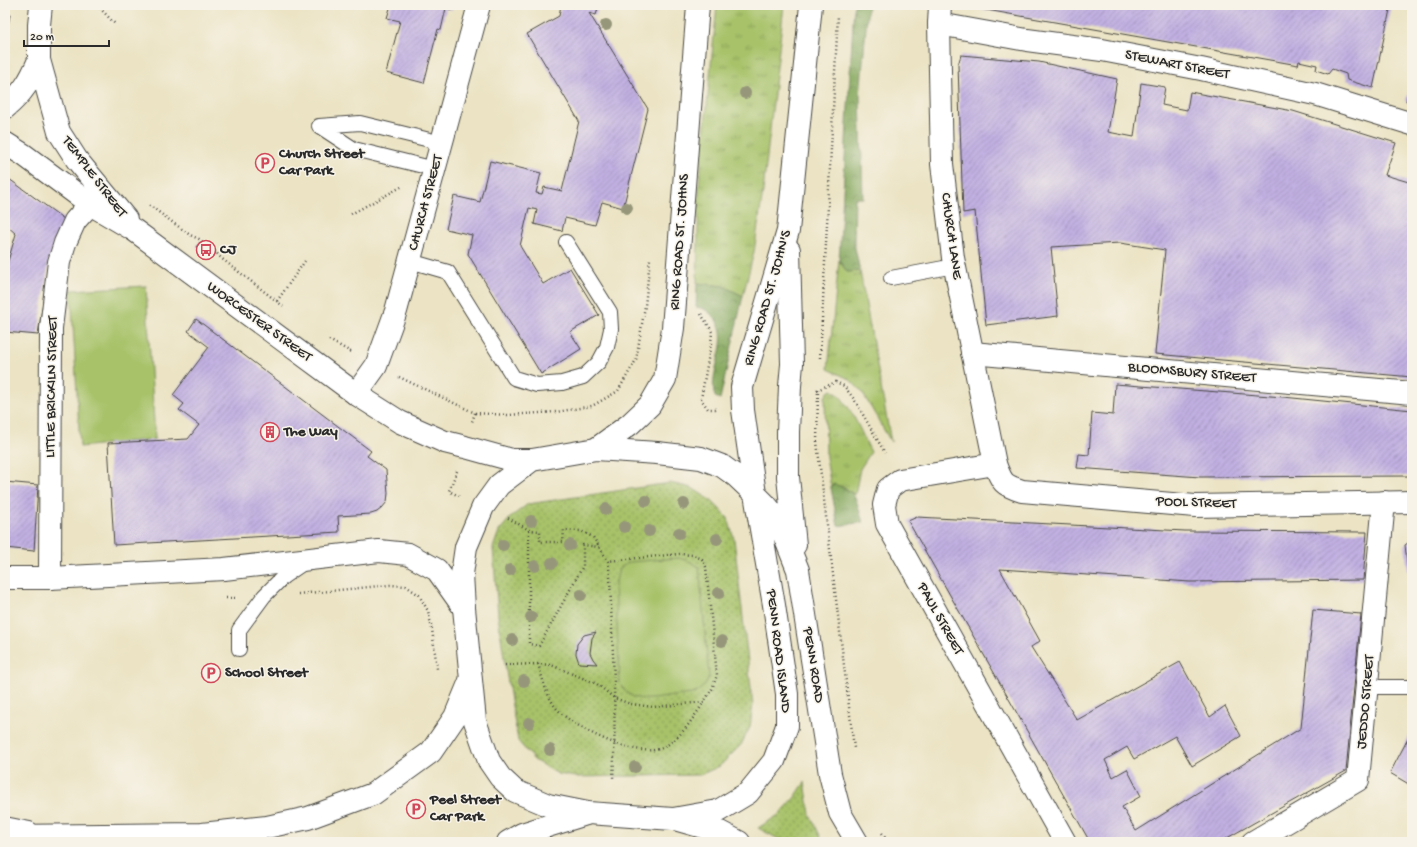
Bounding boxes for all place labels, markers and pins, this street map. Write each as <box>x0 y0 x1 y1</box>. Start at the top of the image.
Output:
place label: Church Street Car Park <box>278 145 366 180</box>
parking icon: Church Street Car Park <box>254 152 276 174</box>
bus stop icon: CJ <box>195 239 217 261</box>
place label: CJ <box>219 241 237 259</box>
building icon: The Way <box>259 421 281 443</box>
place label: The Way <box>283 423 338 441</box>
parking icon: School Street <box>200 662 222 684</box>
place label: School Street <box>225 664 309 682</box>
place label: Peel Street Car Park <box>429 791 502 826</box>
parking icon: Peel Street Car Park <box>405 798 427 820</box>

